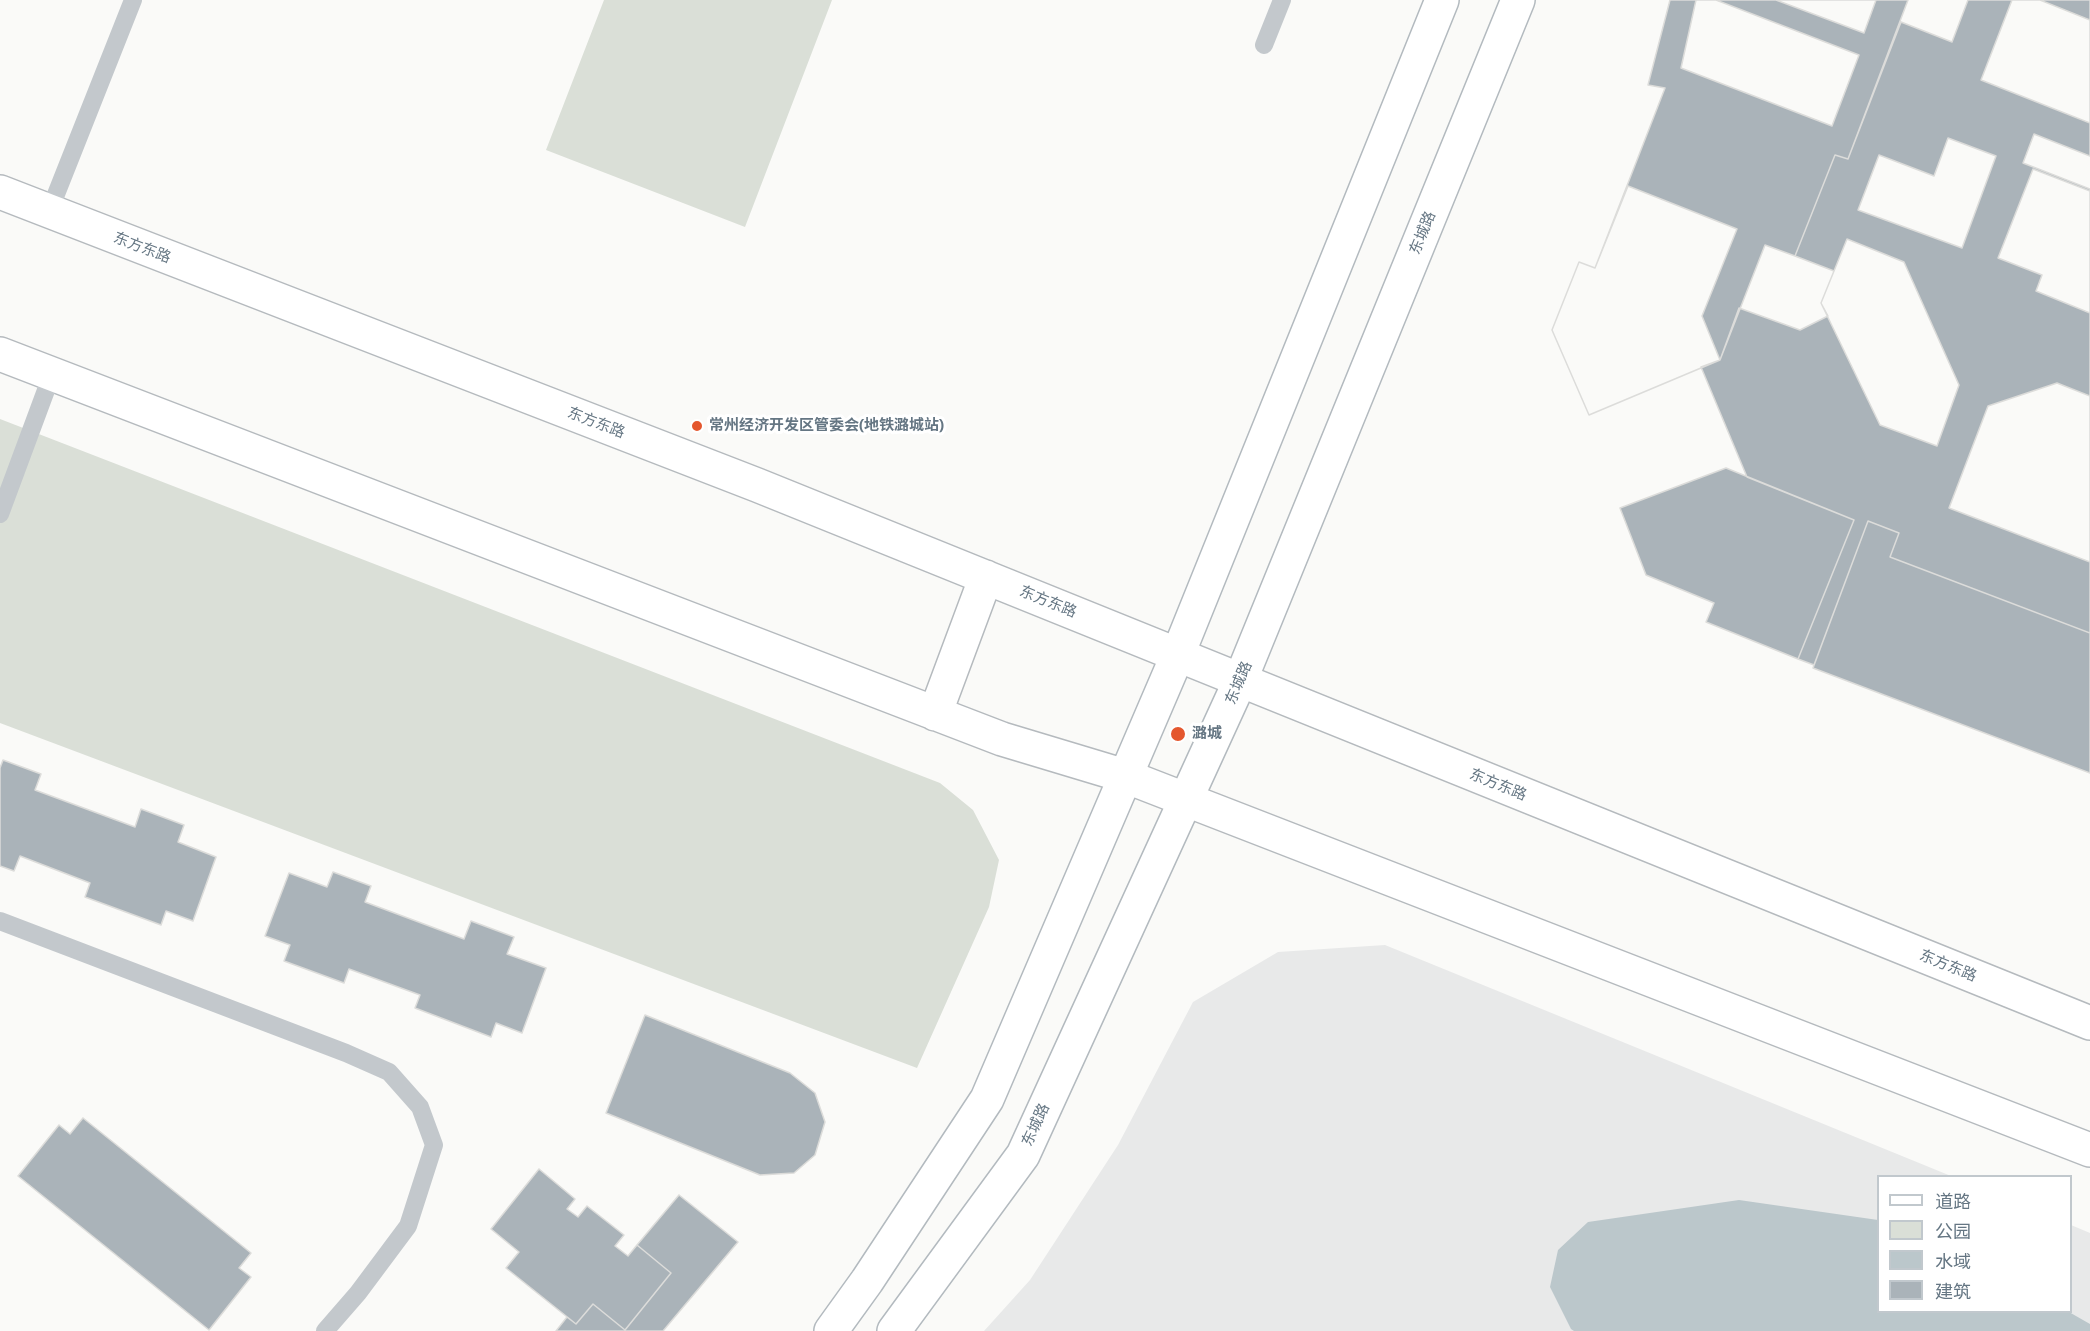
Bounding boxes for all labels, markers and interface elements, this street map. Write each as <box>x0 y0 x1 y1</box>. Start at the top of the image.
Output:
street label: 东城路 <box>1406 209 1440 257</box>
street label: 东方东路 <box>111 229 173 267</box>
street label: 东方东路 <box>565 404 627 442</box>
place label: 常州经济开发区管委会(地铁潞城站) <box>709 417 944 435</box>
marker: 常州经济开发区管委会(地铁潞城站) <box>690 419 704 433</box>
street label: 东方东路 <box>1017 582 1079 622</box>
street label: 东城路 <box>1222 659 1256 707</box>
marker: 潞城 <box>1169 725 1187 743</box>
place label: 潞城 <box>1192 725 1222 743</box>
street label: 东方东路 <box>1467 765 1529 805</box>
street label: 东方东路 <box>1917 946 1979 986</box>
street label: 东城路 <box>1018 1101 1054 1149</box>
legend <box>1877 1175 2072 1313</box>
text: 道路 <box>1935 1190 1971 1213</box>
text: 公园 <box>1935 1220 1971 1243</box>
text: 水域 <box>1935 1250 1971 1273</box>
text: 建筑 <box>1935 1280 1971 1303</box>

